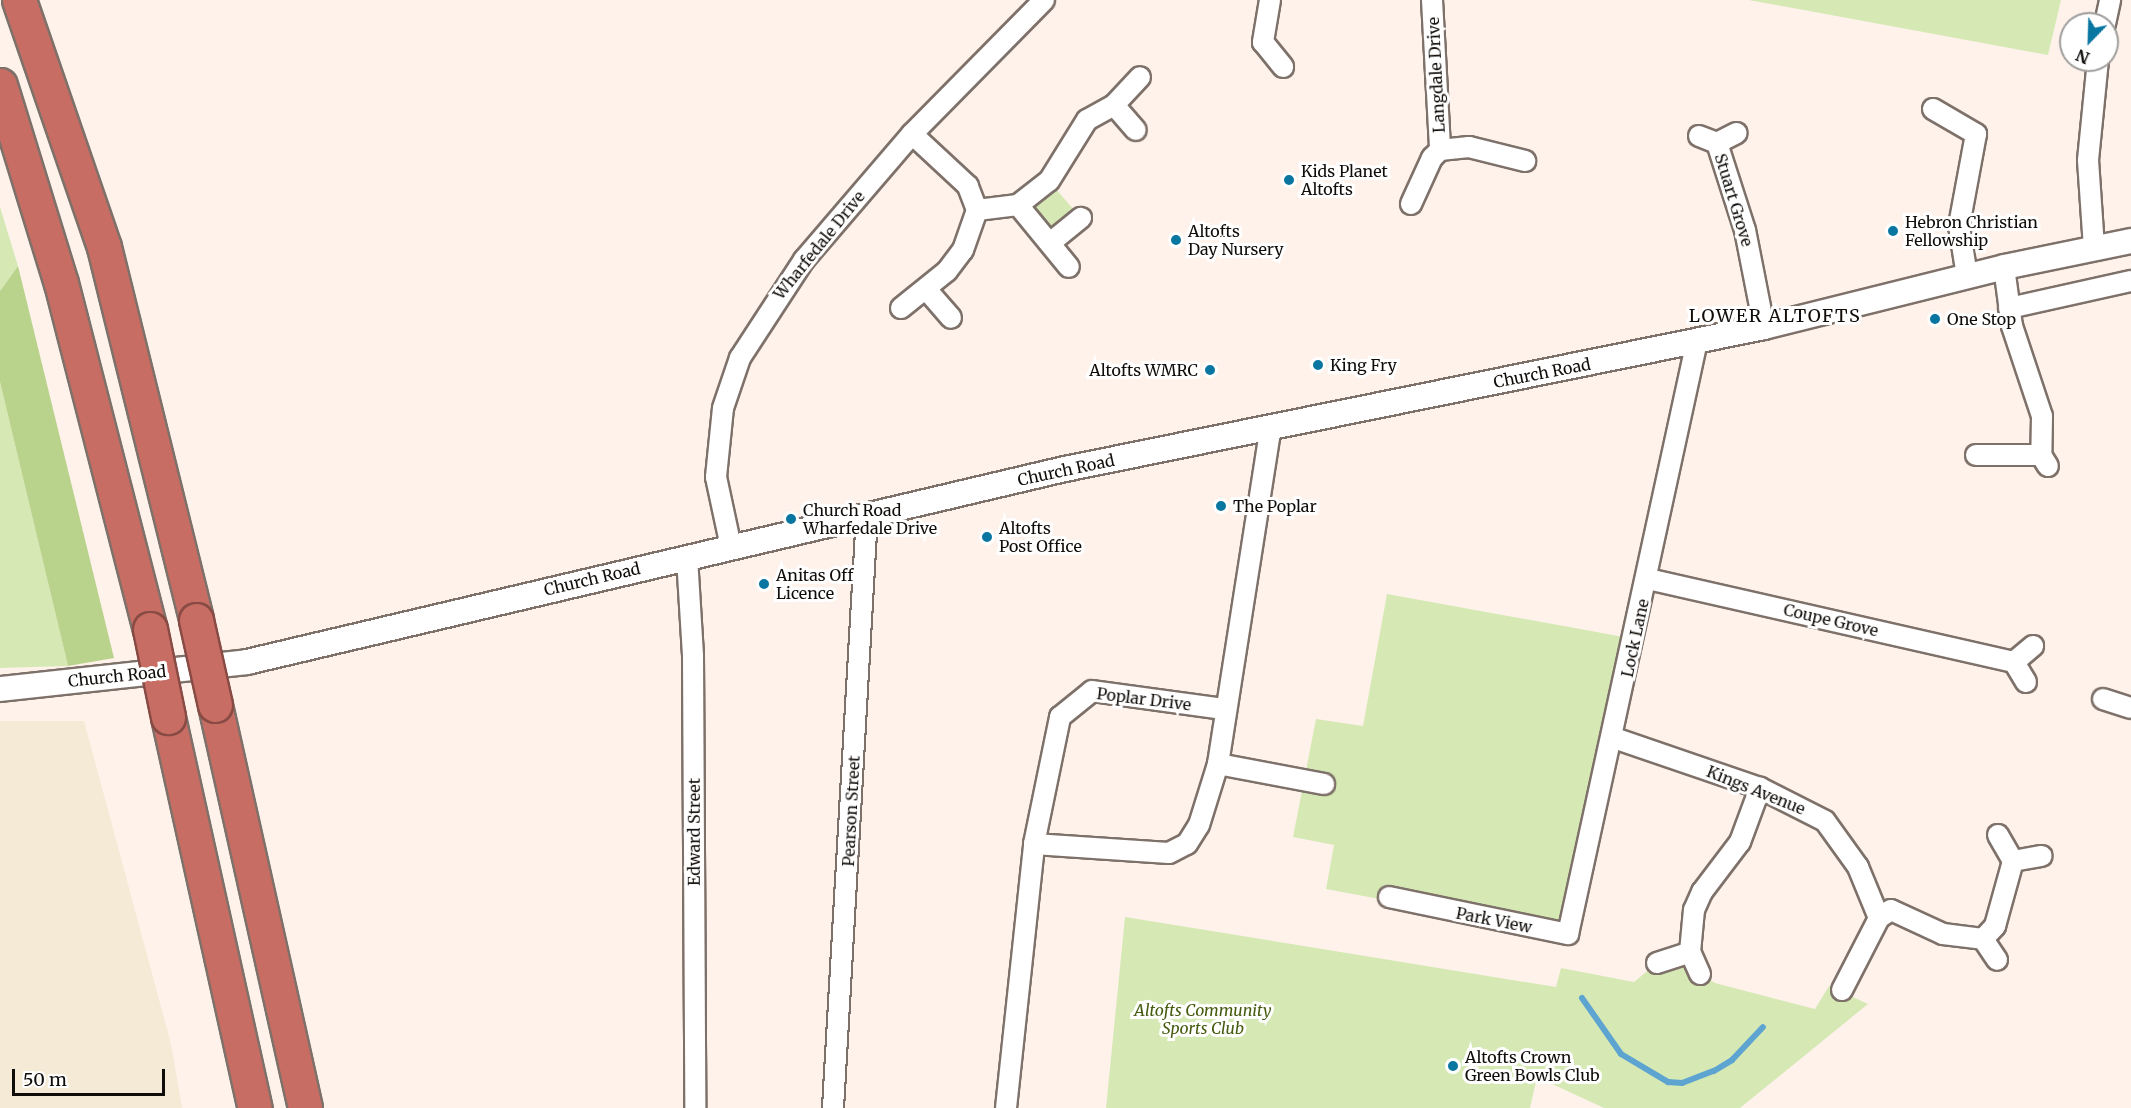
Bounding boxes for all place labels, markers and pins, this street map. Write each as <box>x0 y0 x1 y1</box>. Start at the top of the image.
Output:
place label: Kids Planet Altofts <box>1301 161 1388 199</box>
marker: Kids Planet Altofts <box>1282 173 1296 187</box>
place label: Hebron Christian Fellowship <box>1905 212 2038 250</box>
place label: Altofts Day Nursery <box>1188 221 1283 259</box>
marker: Hebron Christian Fellowship <box>1886 224 1900 238</box>
marker: Altofts Day Nursery <box>1169 233 1183 247</box>
place label: One Stop <box>1947 309 2016 329</box>
marker: One Stop <box>1928 312 1942 326</box>
place label: King Fry <box>1330 355 1397 375</box>
marker: King Fry <box>1311 358 1325 372</box>
place label: Altofts WMRC <box>1089 360 1198 380</box>
marker: Altofts WMRC <box>1203 363 1217 377</box>
place label: The Poplar <box>1233 496 1317 516</box>
marker: The Poplar <box>1214 499 1228 513</box>
place label: Church Road Wharfedale Drive <box>803 500 937 538</box>
marker: Church Road Wharfedale Drive <box>784 512 798 526</box>
place label: Altofts Post Office <box>999 518 1082 556</box>
marker: Altofts Post Office <box>980 530 994 544</box>
place label: Anitas Off Licence <box>776 565 853 603</box>
marker: Anitas Off Licence <box>757 577 771 591</box>
place label: Altofts Crown Green Bowls Club <box>1465 1047 1599 1085</box>
marker: Altofts Crown Green Bowls Club <box>1446 1059 1460 1073</box>

